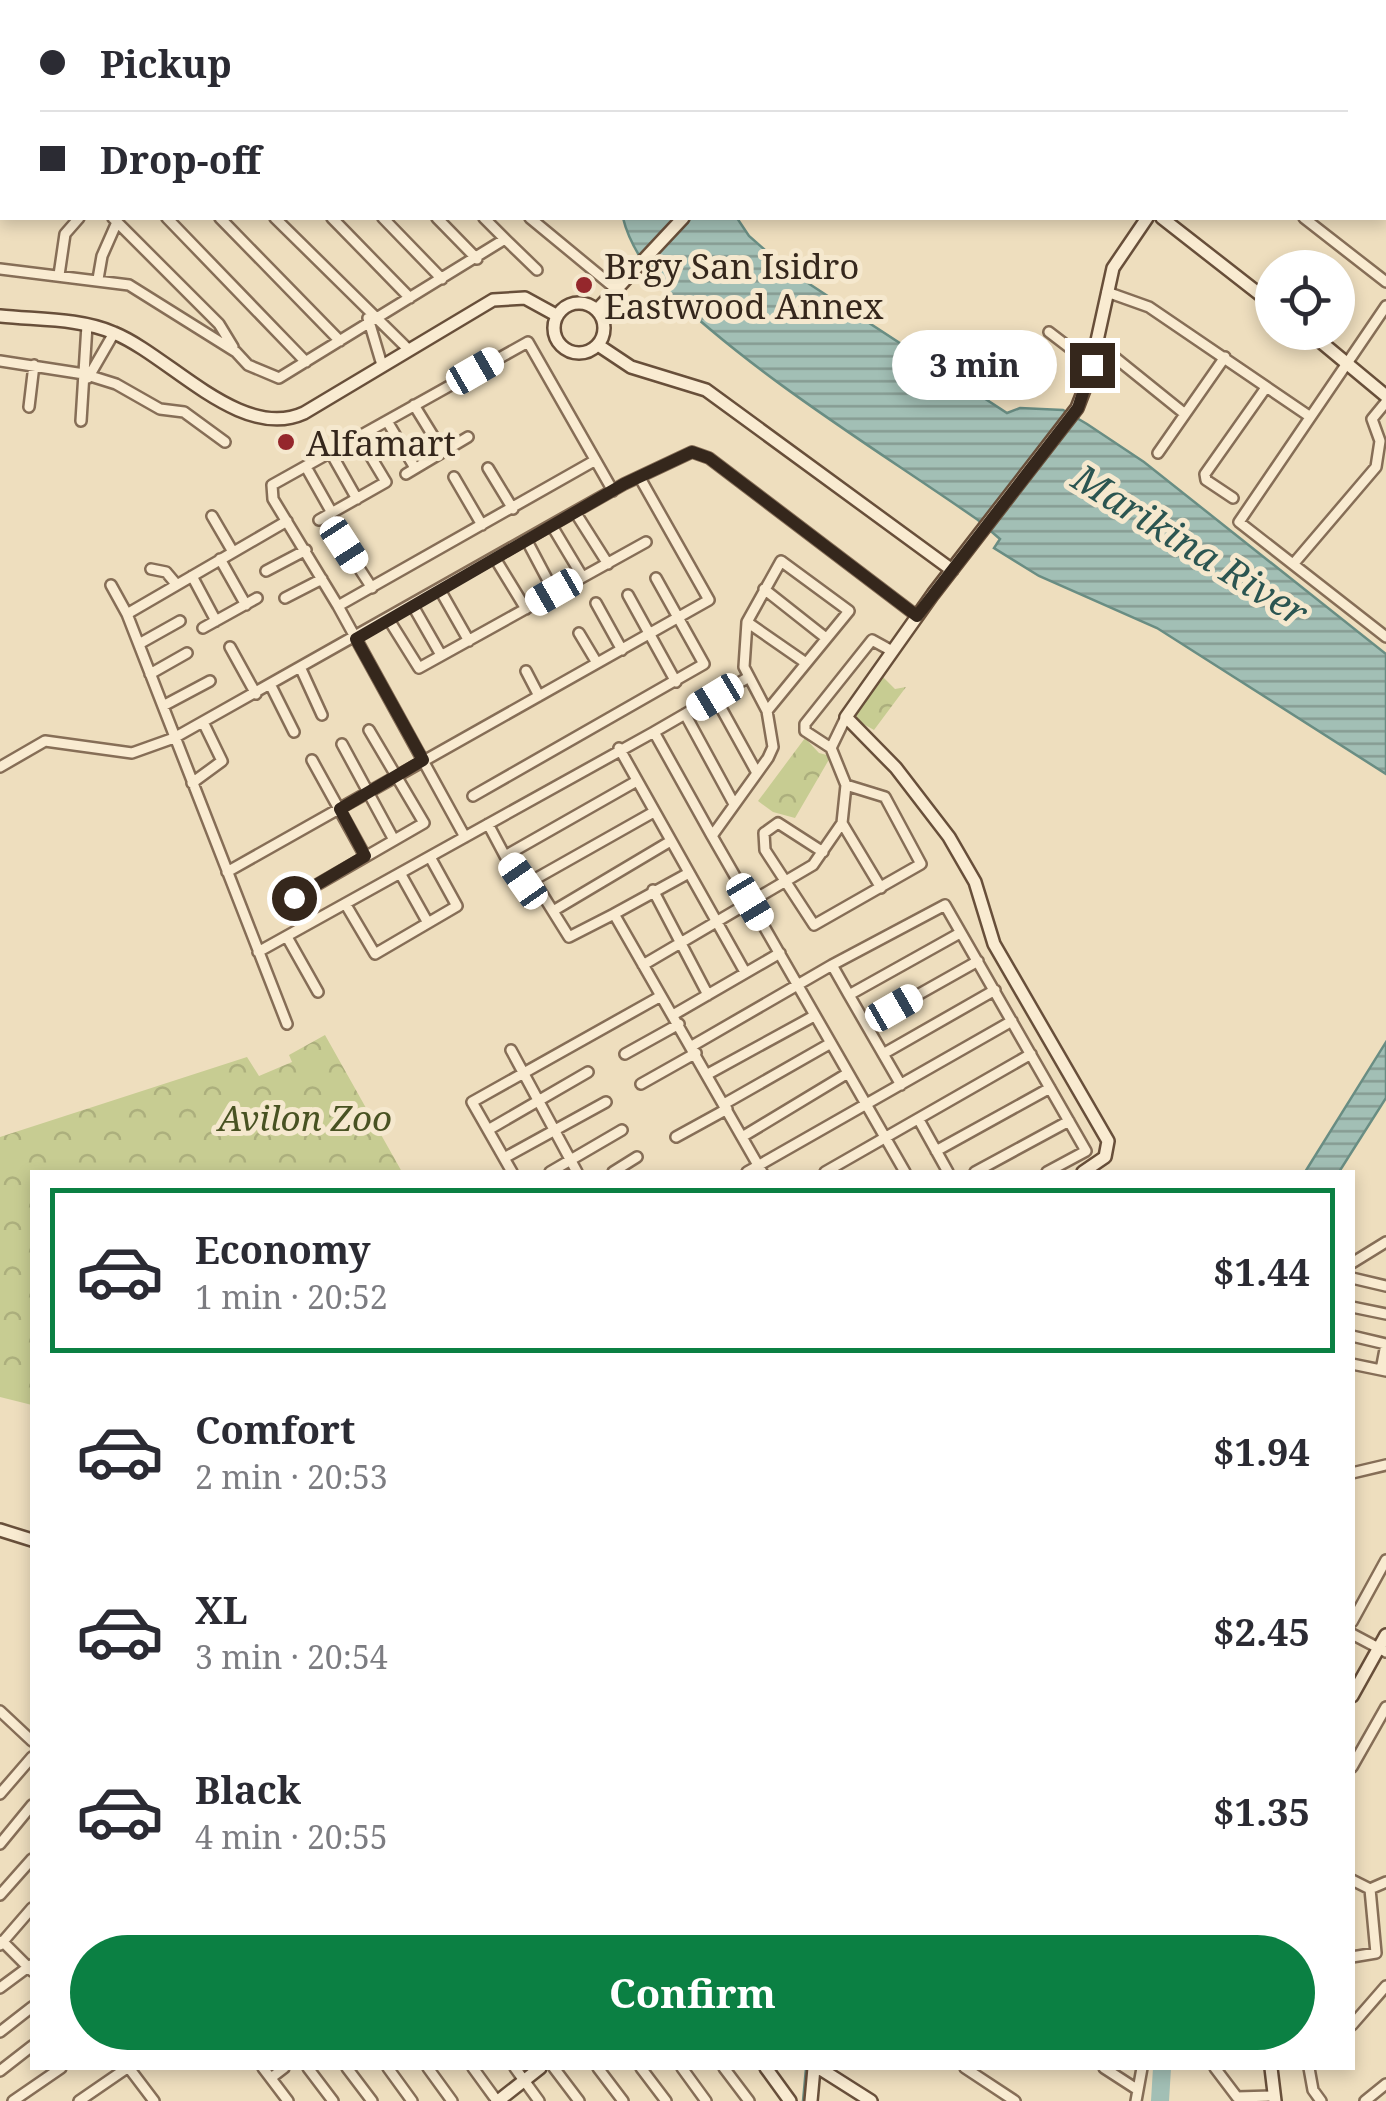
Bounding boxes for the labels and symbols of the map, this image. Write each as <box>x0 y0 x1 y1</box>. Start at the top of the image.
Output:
place label: Brgy San Isidro Eastwood Annex <box>604 242 884 329</box>
marker: Brgy San Isidro Eastwood Annex <box>573 274 595 296</box>
callout: 3 min <box>892 330 1057 400</box>
car <box>442 343 508 399</box>
route end <box>1070 343 1115 388</box>
place label: Alfamart <box>306 419 456 466</box>
marker: Alfamart <box>275 431 297 453</box>
water label: Marikina River <box>1063 450 1319 637</box>
car <box>315 512 373 578</box>
car <box>521 564 587 620</box>
car <box>682 669 748 725</box>
car <box>494 848 552 914</box>
car <box>722 869 778 935</box>
route start <box>272 876 317 921</box>
car <box>861 980 927 1036</box>
park label: Avilon Zoo <box>216 1094 392 1141</box>

